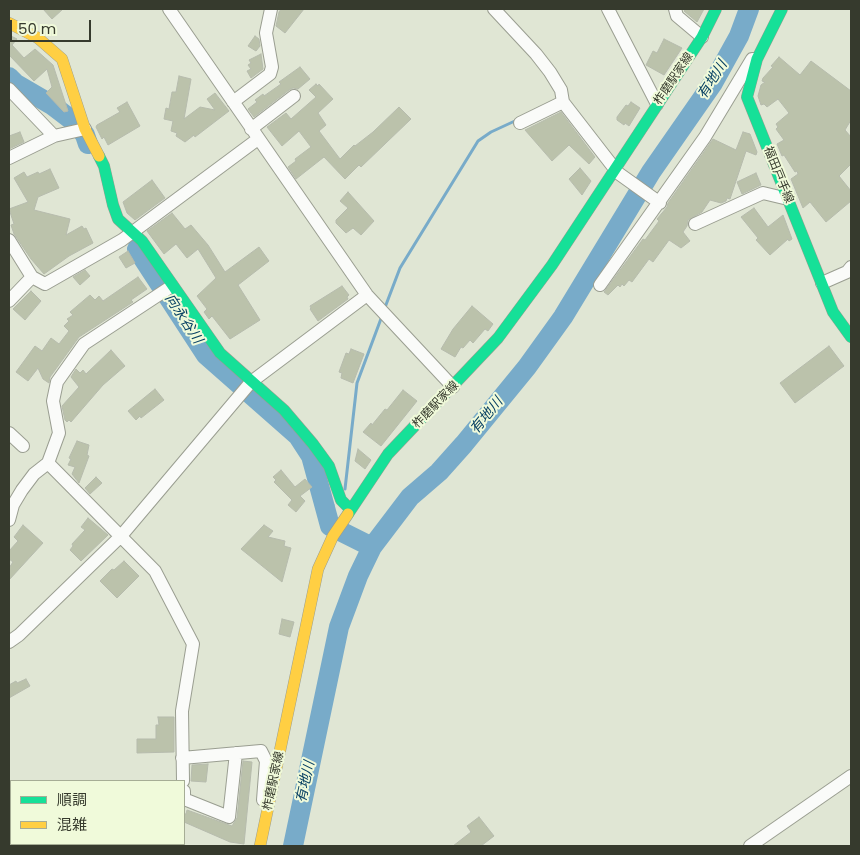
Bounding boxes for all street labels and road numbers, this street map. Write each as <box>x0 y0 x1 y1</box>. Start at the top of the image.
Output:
street label: 柞磨駅家線 <box>651 50 697 108</box>
street label: 福田戸手線 <box>760 144 796 206</box>
street label: 柞磨駅家線 <box>410 378 462 432</box>
street label: 柞磨駅家線 <box>261 750 287 812</box>

